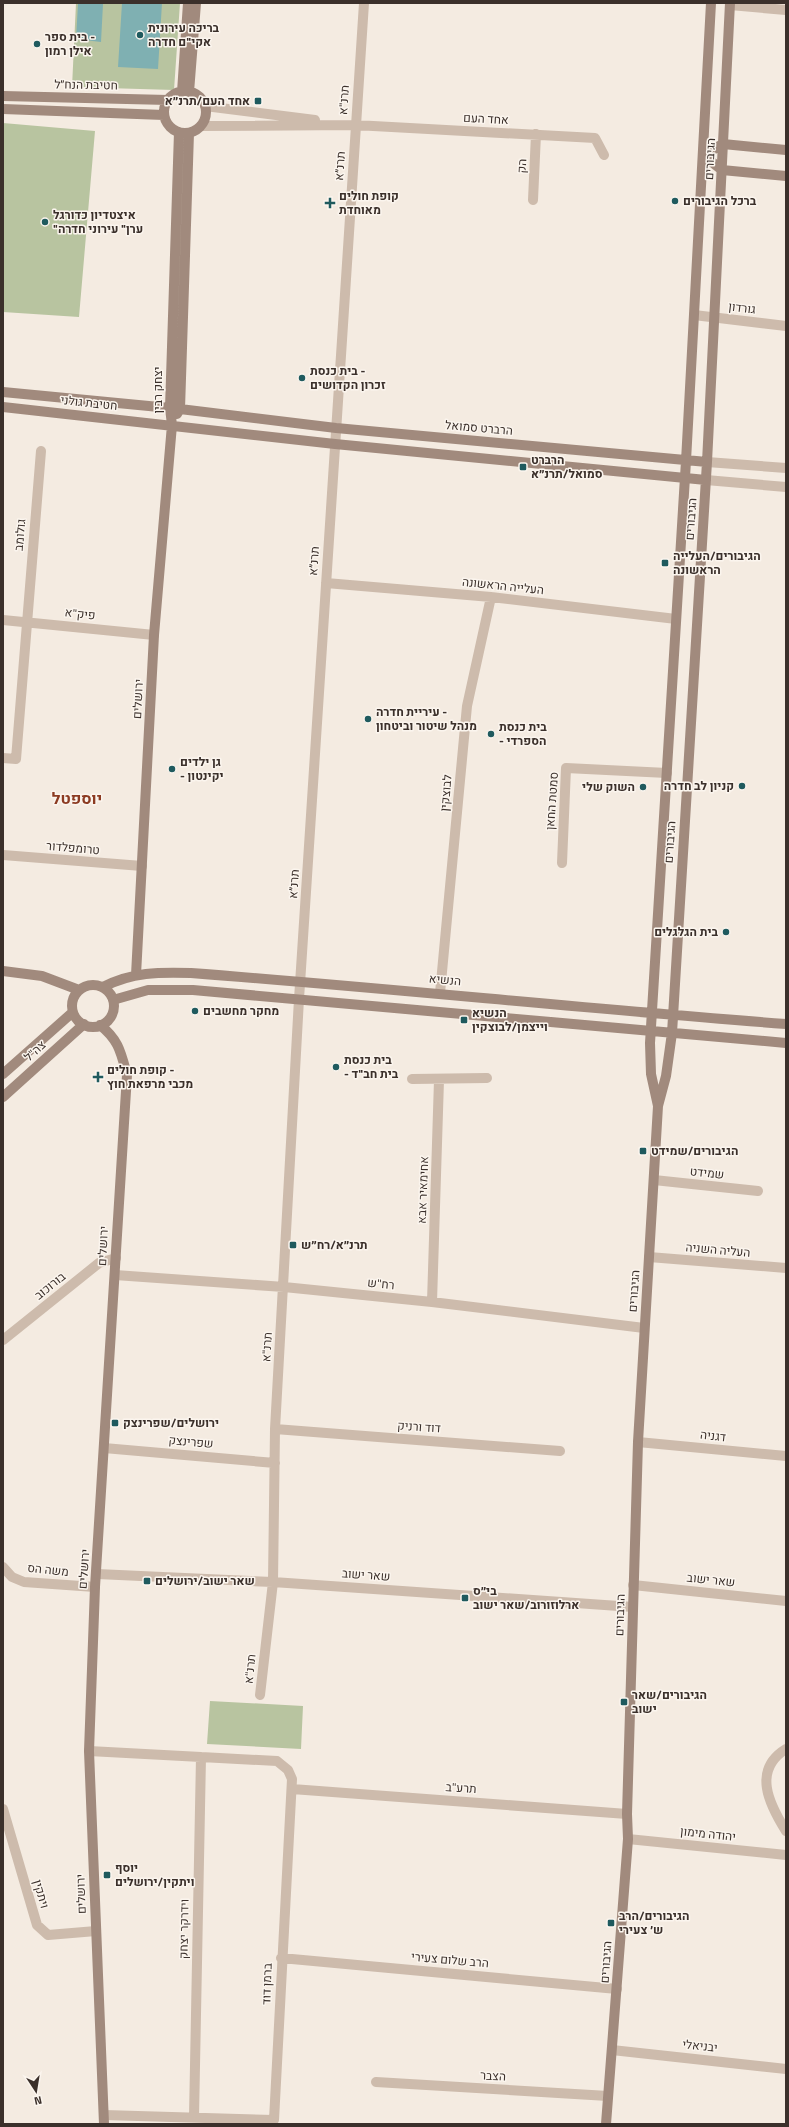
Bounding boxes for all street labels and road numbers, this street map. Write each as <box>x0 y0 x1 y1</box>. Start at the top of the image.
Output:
street label: חטיבת הנח״ל <box>54 74 118 95</box>
street label: תרנ"א <box>333 84 354 116</box>
street label: אחד העם <box>463 108 510 129</box>
street label: הגיבורים <box>699 137 720 181</box>
street label: תרנ״א <box>329 151 350 181</box>
street label: הק <box>512 158 531 174</box>
street label: גורדון <box>727 296 757 319</box>
street label: יצחק רבין <box>148 367 167 413</box>
street label: חטיבת גולני <box>60 390 118 415</box>
street label: הרברט סמואל <box>444 415 514 440</box>
street label: הגיבורים <box>680 497 701 541</box>
street label: גולומב <box>9 518 30 552</box>
street label: תרנ״א <box>303 546 324 576</box>
street label: העלייה הראשונה <box>461 572 545 599</box>
street label: פיק"א <box>64 602 96 625</box>
street label: ירושלים <box>127 679 148 719</box>
street label: סמטת החאן <box>540 771 563 831</box>
street label: לבוצקין <box>434 774 457 812</box>
street label: הגיבורים <box>659 820 680 864</box>
street label: טרומפלדור <box>45 836 101 859</box>
street label: תרנ״א <box>283 869 304 899</box>
street label: הנשיא <box>428 969 462 990</box>
street label: צה"ל <box>19 1035 50 1066</box>
street label: אחימאיר אבא <box>412 1155 433 1224</box>
street label: שמידט <box>689 1161 725 1184</box>
street label: ירושלים <box>92 1226 113 1266</box>
street label: העליה השניה <box>685 1237 751 1262</box>
street label: בורוכוב <box>30 1267 70 1304</box>
street label: הגיבורים <box>623 1269 644 1313</box>
street label: רח"ש <box>367 1273 396 1294</box>
street label: תרנ"א <box>256 1332 277 1362</box>
street label: דוד ורניק <box>397 1416 441 1437</box>
street label: דגניה <box>699 1425 727 1446</box>
street label: שפרינצק <box>168 1430 214 1453</box>
street label: ירושלים <box>73 1548 94 1590</box>
street label: משה הס <box>26 1558 70 1581</box>
street label: שאר ישוב <box>341 1563 391 1586</box>
street label: שאר ישוב <box>686 1568 736 1591</box>
street label: הגיבורים <box>609 1594 630 1636</box>
street label: תרנ"א <box>238 1653 261 1685</box>
street label: תרע"ב <box>445 1777 477 1798</box>
street label: יהודה מימון <box>679 1821 737 1846</box>
street label: ירושלים <box>70 1874 91 1914</box>
street label: ויתקין <box>28 1877 55 1911</box>
street label: וידרקר יצחק <box>173 1899 194 1959</box>
street label: הגיבורים <box>595 1940 616 1984</box>
street label: הרב שלום צעירי <box>410 1947 490 1972</box>
street label: ברמן דוד <box>256 1962 277 2005</box>
street label: יבניאלי <box>681 2034 719 2057</box>
street label: הצבר <box>480 2065 506 2086</box>

